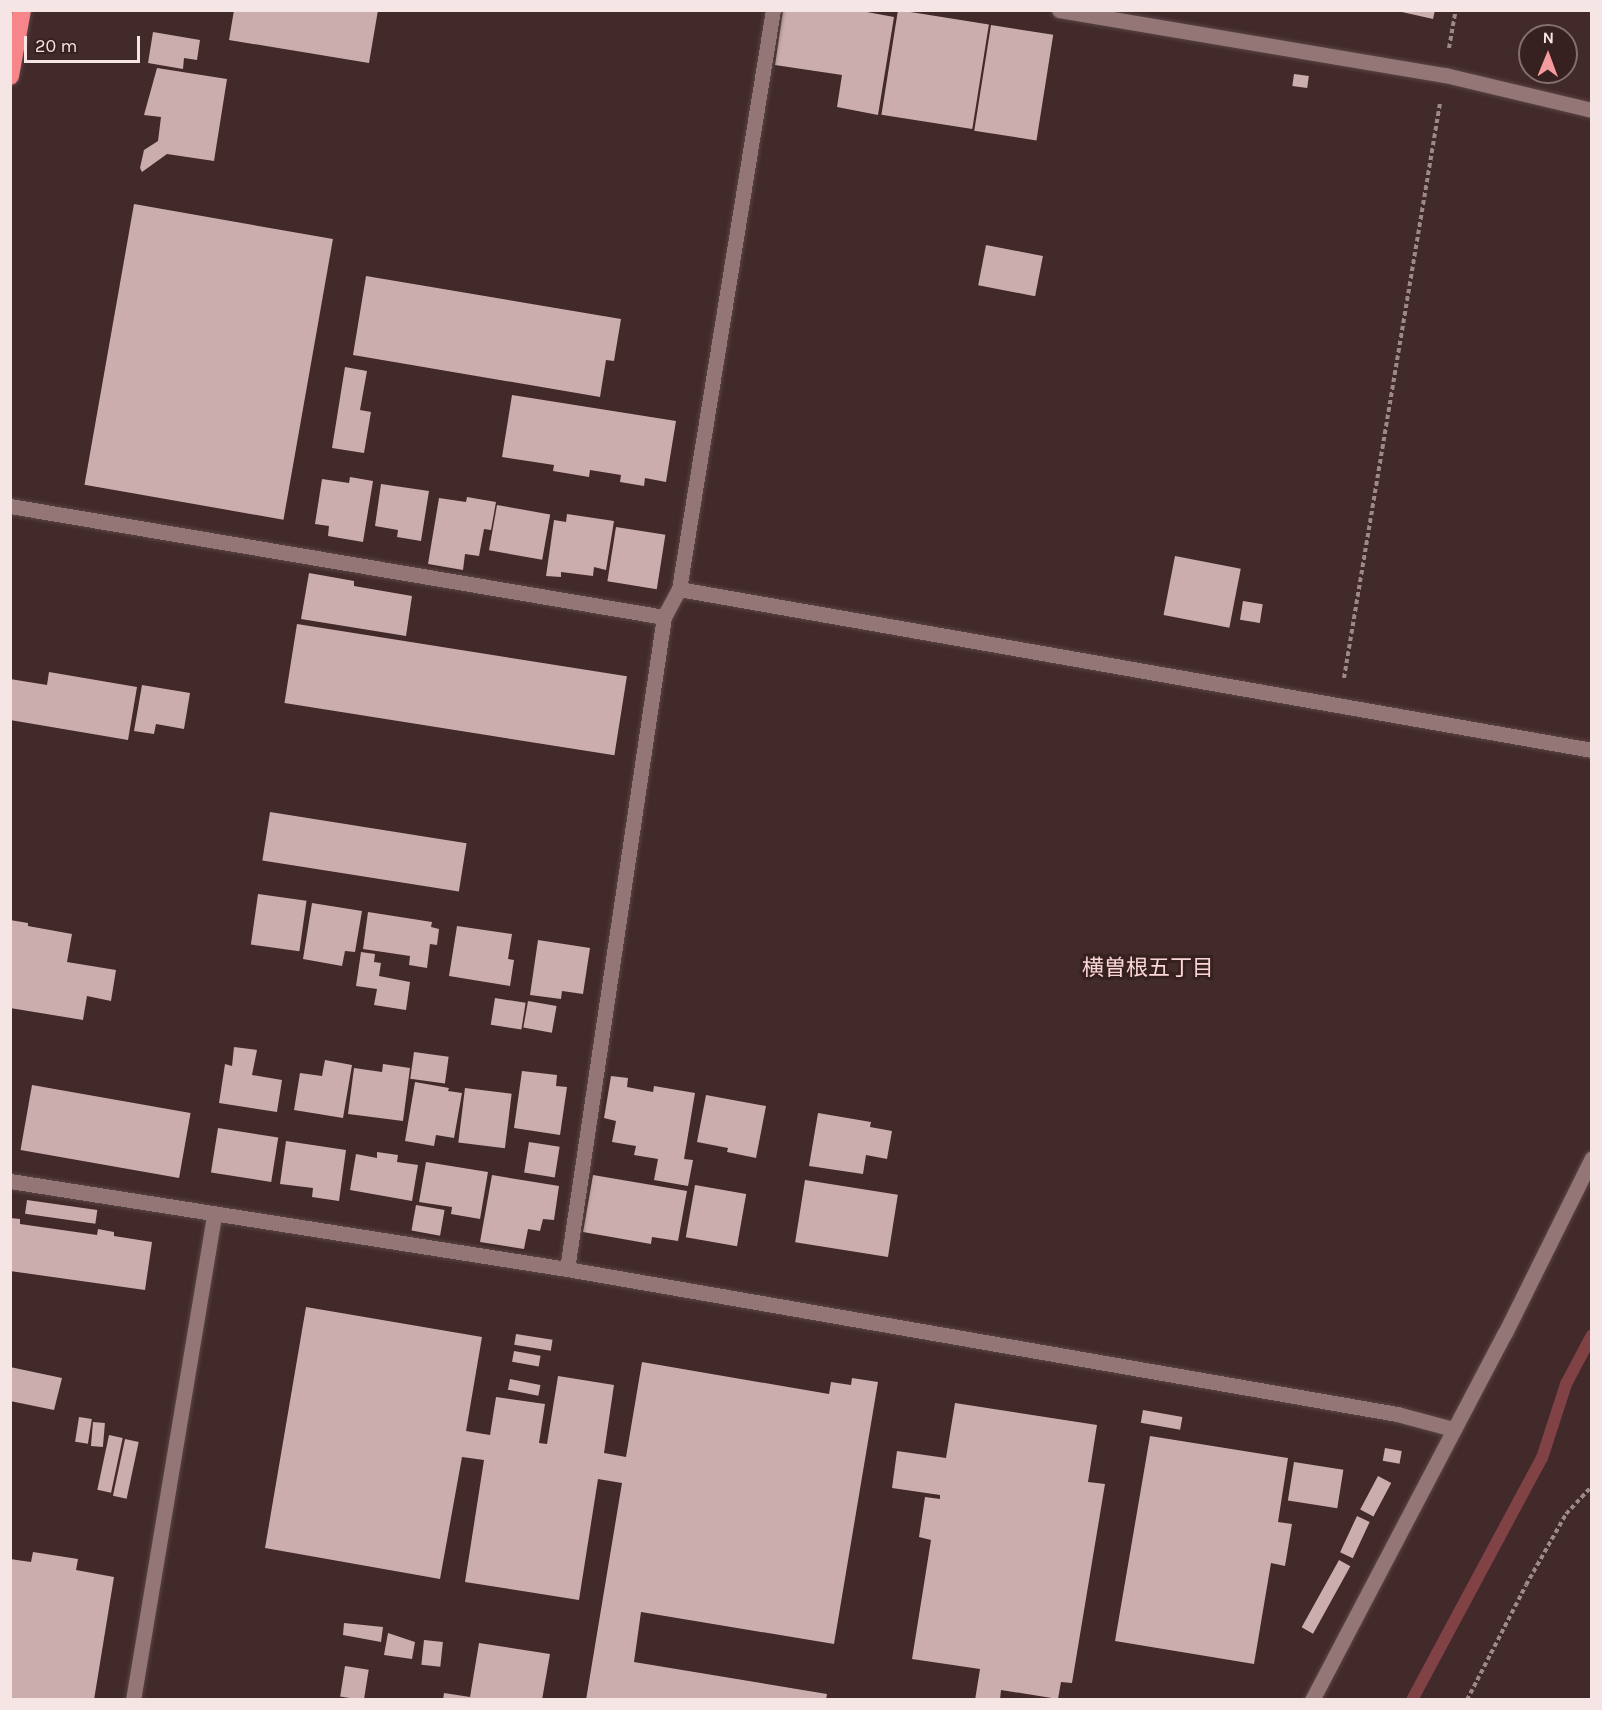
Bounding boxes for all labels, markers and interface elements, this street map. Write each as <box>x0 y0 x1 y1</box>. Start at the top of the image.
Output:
scale bar <box>27 24 142 62</box>
north arrow <box>1518 24 1578 84</box>
text: N <box>1542 28 1554 47</box>
text: 20 m <box>35 35 77 57</box>
district label: 横曽根五丁目 <box>1082 956 1214 982</box>

